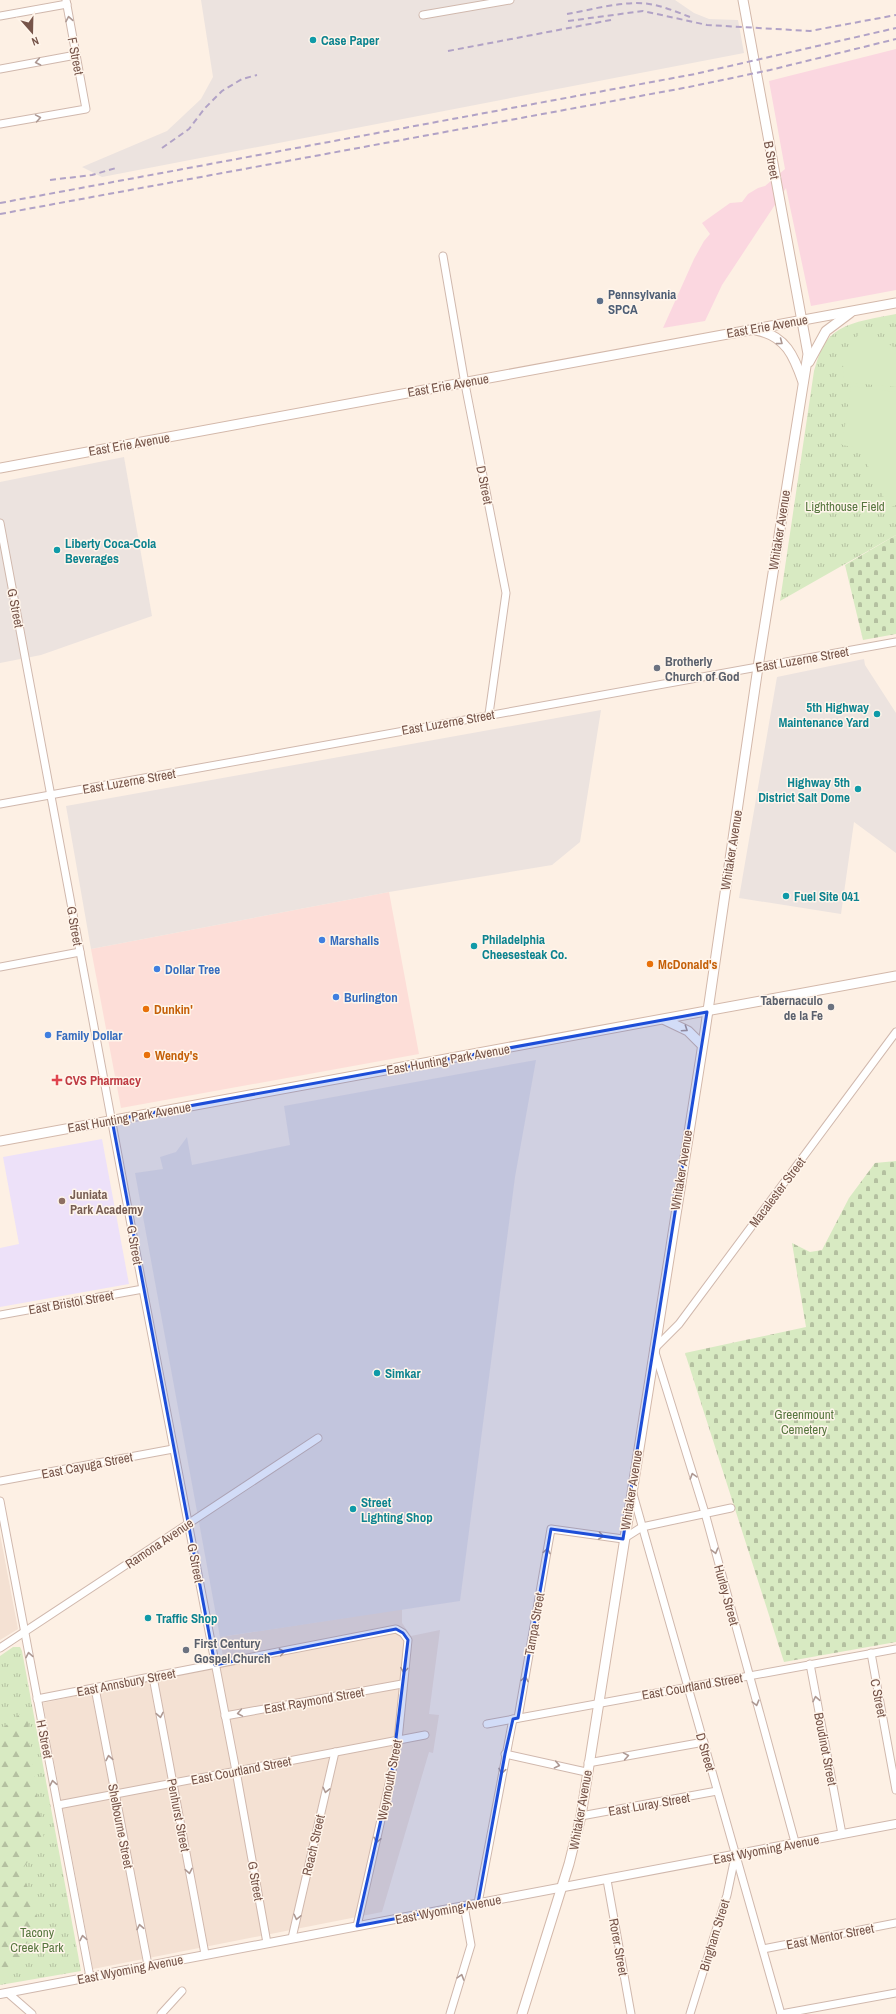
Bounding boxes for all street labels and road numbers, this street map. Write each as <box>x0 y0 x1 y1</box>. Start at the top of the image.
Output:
street label: F Street <box>64 36 87 76</box>
street label: B Street <box>760 140 783 181</box>
street label: East Erie Avenue <box>725 311 809 342</box>
street label: East Erie Avenue <box>406 370 490 401</box>
street label: East Erie Avenue <box>87 429 171 460</box>
street label: D Street <box>472 464 497 506</box>
street label: Whitaker Avenue <box>765 489 794 571</box>
street label: G Street <box>3 587 28 629</box>
street label: East Luzerne Street <box>754 643 850 676</box>
street label: East Luzerne Street <box>400 706 496 739</box>
street label: East Luzerne Street <box>81 765 177 798</box>
street label: Whitaker Avenue <box>717 809 746 891</box>
street label: G Street <box>63 905 86 947</box>
street label: East Hunting Park Avenue <box>385 1040 511 1079</box>
street label: East Hunting Park Avenue <box>66 1098 192 1137</box>
street label: Whitaker Avenue <box>667 1129 696 1211</box>
street label: Macalester Street <box>745 1154 809 1231</box>
street label: G Street <box>123 1224 146 1266</box>
street label: East Bristol Street <box>27 1287 115 1318</box>
street label: East Cayuga Street <box>40 1448 134 1483</box>
street label: Whitaker Avenue <box>617 1449 646 1531</box>
street label: Ramona Avenue <box>122 1514 197 1572</box>
street label: G Street <box>183 1542 208 1584</box>
street label: Hurley Street <box>710 1563 743 1627</box>
street label: Tampa Street <box>521 1591 548 1657</box>
street label: East Annsbury Street <box>75 1665 177 1700</box>
street label: East Courtland Street <box>640 1669 744 1704</box>
street label: C Street <box>866 1677 891 1719</box>
street label: East Raymond Street <box>263 1683 365 1718</box>
street label: Boudinot Street <box>810 1711 841 1787</box>
street label: H Street <box>32 1718 57 1760</box>
street label: D Street <box>692 1731 719 1773</box>
street label: Weymouth Street <box>373 1738 406 1822</box>
street label: East Courtland Street <box>189 1752 293 1789</box>
street label: Whitaker Avenue <box>565 1769 596 1851</box>
street label: Penhurst Street <box>163 1777 194 1853</box>
street label: Shelbourne Street <box>104 1782 137 1870</box>
street label: East Luray Street <box>607 1789 691 1820</box>
street label: Reach Street <box>298 1813 329 1877</box>
street label: East Wyoming Avenue <box>712 1831 821 1868</box>
street label: G Street <box>244 1860 267 1902</box>
street label: East Wyoming Avenue <box>394 1891 503 1928</box>
street label: Bingham Street <box>696 1897 733 1973</box>
street label: Rorer Street <box>605 1917 632 1977</box>
street label: East Mentor Street <box>785 1920 875 1953</box>
street label: East Wyoming Avenue <box>76 1951 185 1988</box>

